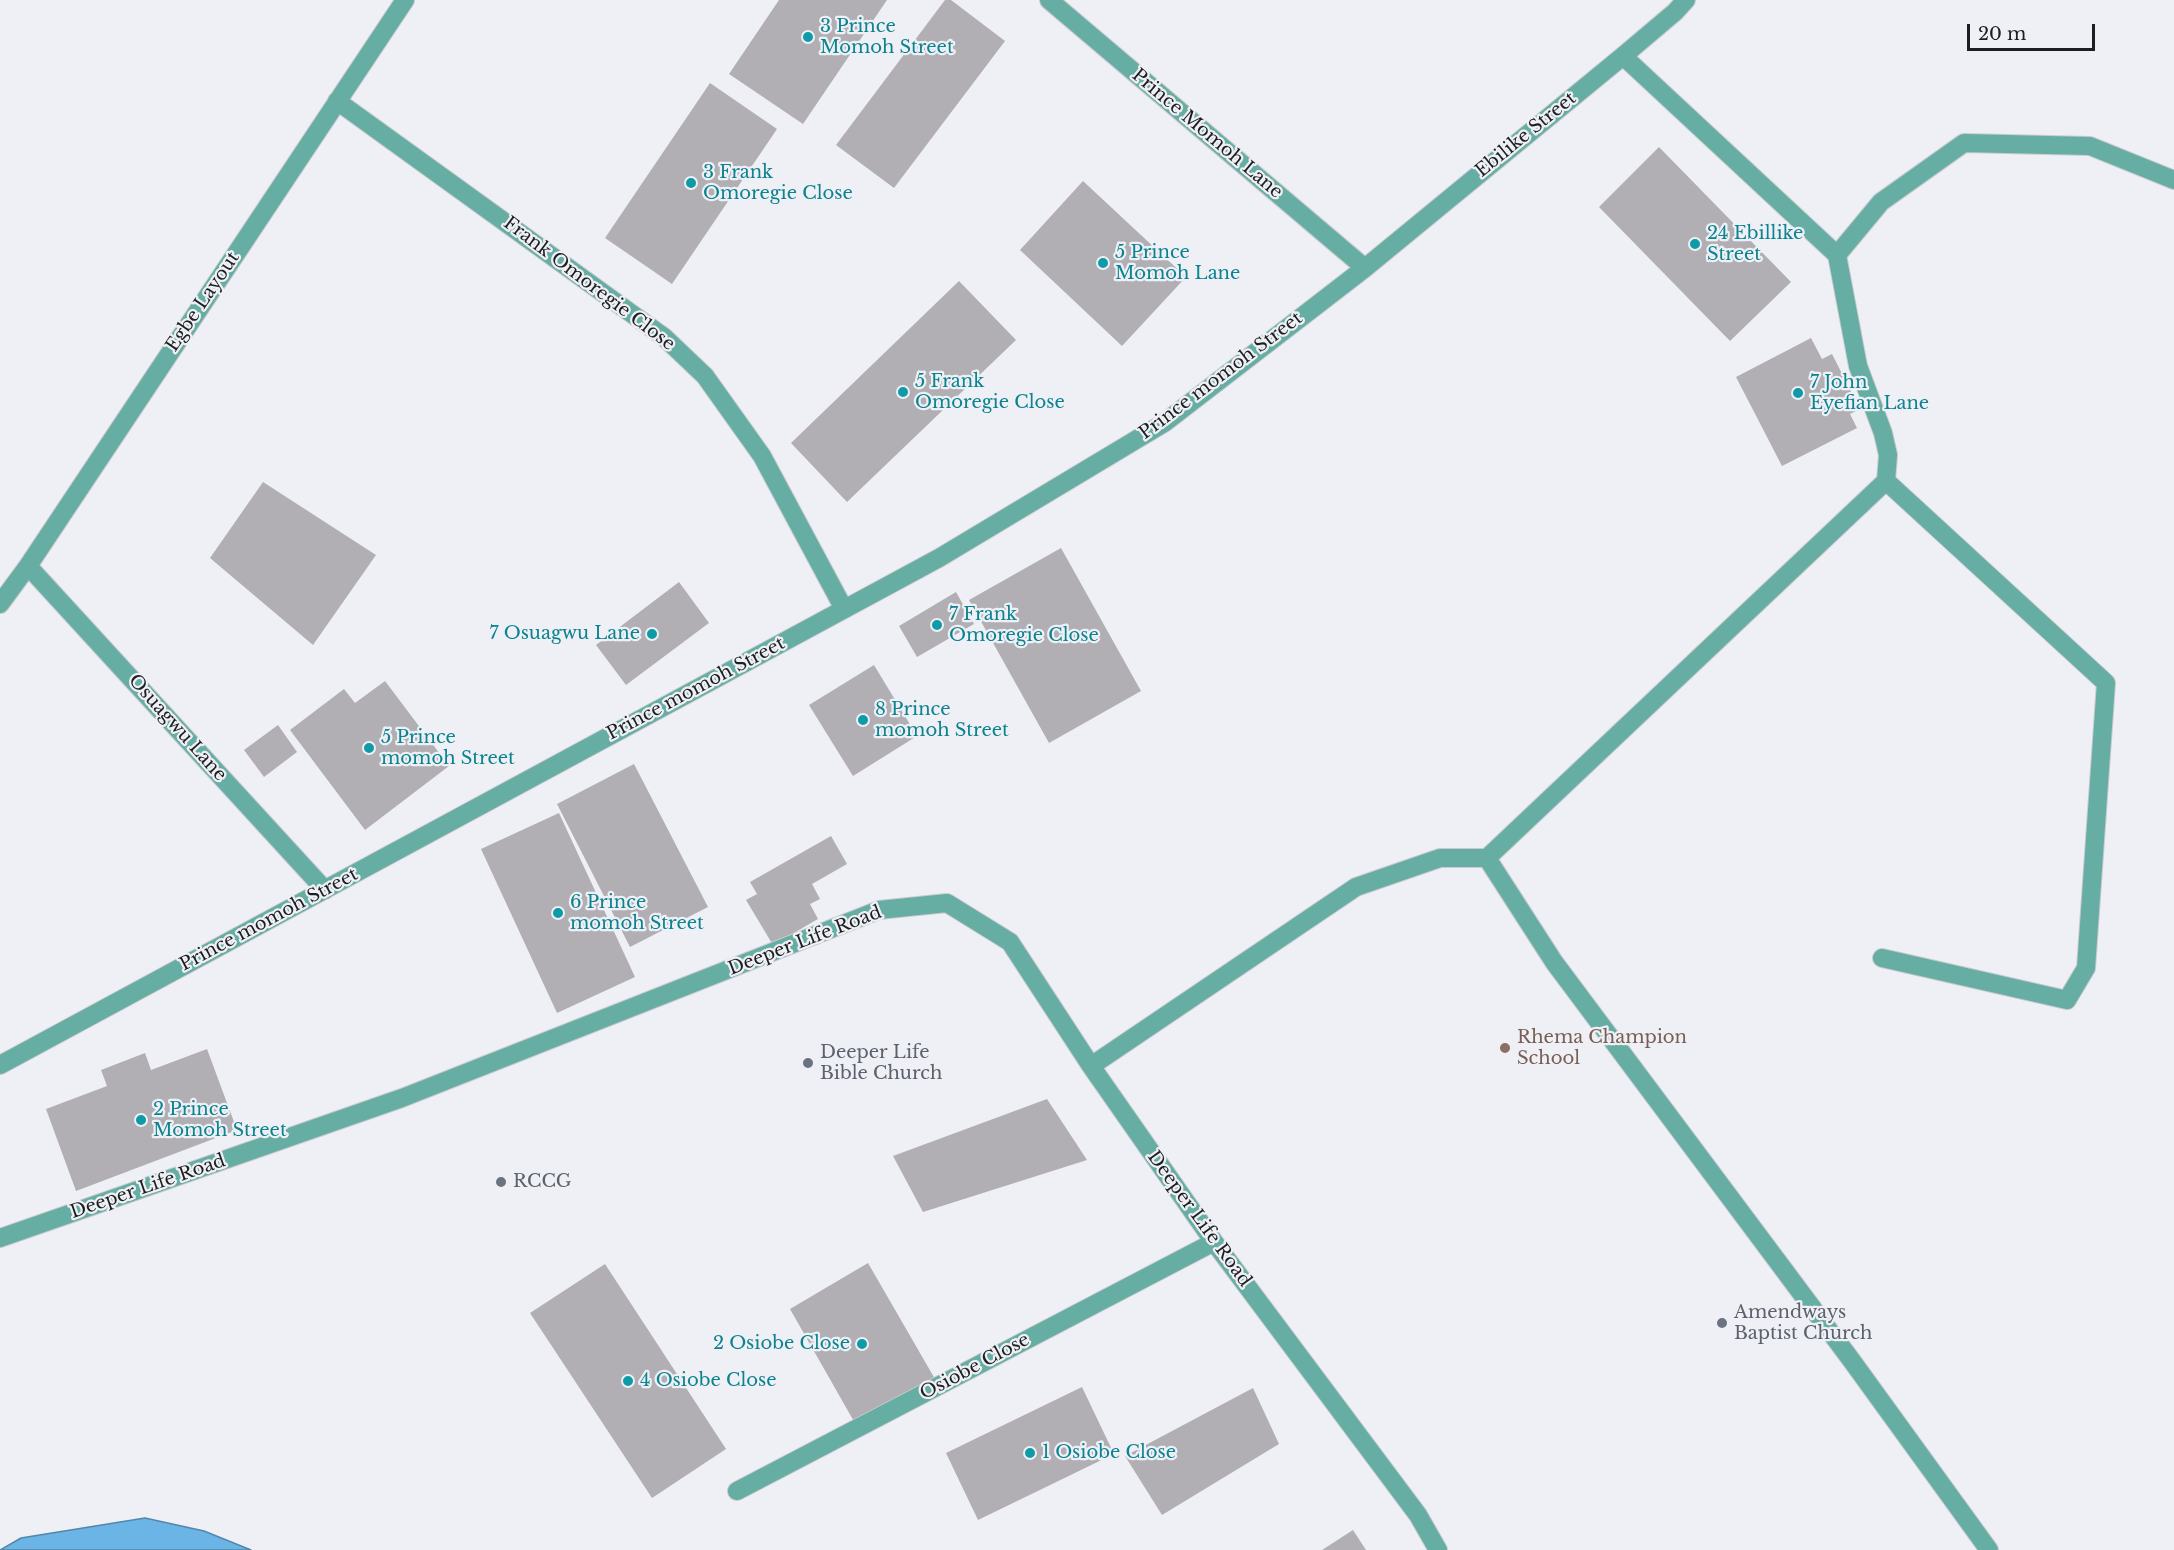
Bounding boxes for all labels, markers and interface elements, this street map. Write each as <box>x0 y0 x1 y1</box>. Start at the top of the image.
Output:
scale bar <box>1970 12 2098 50</box>
place label: 3 Prince Momoh Street <box>820 16 954 58</box>
text: 20 m <box>1978 23 2026 45</box>
marker: 3 Prince Momoh Street <box>801 30 815 44</box>
street label: Prince Momoh Lane <box>1127 65 1287 203</box>
street label: Ebilike Street <box>1471 88 1581 182</box>
place label: 3 Frank Omoregie Close <box>703 162 853 204</box>
marker: 3 Frank Omoregie Close <box>684 176 698 190</box>
street label: Frank Omoregie Close <box>499 213 679 355</box>
place label: 24 Ebillike Street <box>1707 223 1803 266</box>
marker: 24 Ebillike Street <box>1688 237 1702 251</box>
place label: 5 Prince Momoh Lane <box>1115 242 1240 284</box>
street label: Egbe Layout <box>162 248 244 356</box>
marker: 5 Prince Momoh Lane <box>1096 256 1110 270</box>
street label: Prince momoh Street <box>1135 308 1307 444</box>
place label: 5 Frank Omoregie Close <box>915 371 1065 413</box>
place label: 7 John Eyefian Lane <box>1810 372 1929 415</box>
marker: 5 Frank Omoregie Close <box>896 385 910 399</box>
marker: 7 John Eyefian Lane <box>1791 386 1805 400</box>
place label: 7 Frank Omoregie Close <box>949 604 1099 646</box>
marker: 7 Frank Omoregie Close <box>930 618 944 632</box>
place label: 7 Osuagwu Lane <box>490 623 640 645</box>
marker: 7 Osuagwu Lane <box>645 627 659 641</box>
street label: Prince momoh Street <box>603 633 789 745</box>
street label: Osuagwu Lane <box>123 670 231 786</box>
place label: 8 Prince momoh Street <box>875 699 1009 742</box>
marker: 8 Prince momoh Street <box>856 713 870 727</box>
place label: 5 Prince momoh Street <box>381 727 515 770</box>
marker: 5 Prince momoh Street <box>362 741 376 755</box>
street label: Prince momoh Street <box>176 864 362 976</box>
place label: 6 Prince momoh Street <box>570 892 704 934</box>
street label: Deeper Life Road <box>725 902 885 980</box>
marker: 6 Prince momoh Street <box>551 906 565 920</box>
place label: Rhema Champion School <box>1517 1027 1687 1070</box>
marker: Rhema Champion School <box>1498 1041 1512 1055</box>
place label: Deeper Life Bible Church <box>820 1042 942 1084</box>
marker: Deeper Life Bible Church <box>801 1056 815 1070</box>
place label: 2 Prince Momoh Street <box>153 1099 287 1142</box>
marker: 2 Prince Momoh Street <box>134 1113 148 1127</box>
street label: Deeper Life Road <box>1142 1147 1256 1291</box>
street label: Deeper Life Road <box>68 1150 228 1224</box>
place label: RCCG <box>513 1171 571 1193</box>
marker: RCCG <box>494 1175 508 1189</box>
place label: Amendways Baptist Church <box>1734 1302 1872 1344</box>
marker: Amendways Baptist Church <box>1715 1316 1729 1330</box>
street label: Osiobe Close <box>917 1329 1033 1405</box>
place label: 2 Osiobe Close <box>713 1333 850 1355</box>
marker: 2 Osiobe Close <box>855 1337 869 1351</box>
place label: 4 Osiobe Close <box>640 1370 776 1392</box>
marker: 4 Osiobe Close <box>621 1374 635 1388</box>
place label: 1 Osiobe Close <box>1042 1442 1176 1464</box>
marker: 1 Osiobe Close <box>1023 1446 1037 1460</box>

